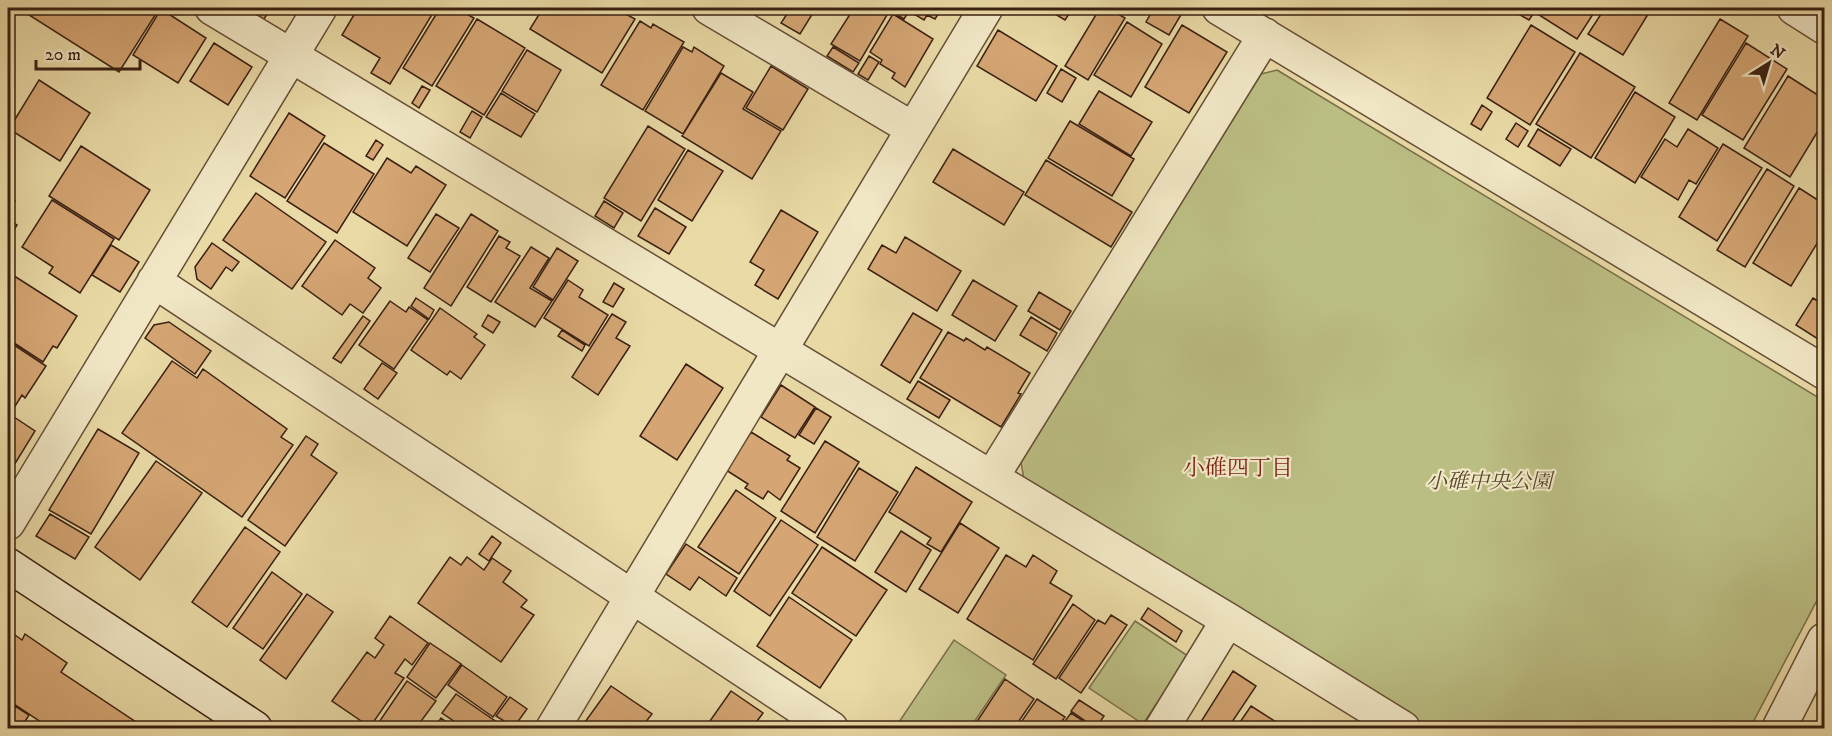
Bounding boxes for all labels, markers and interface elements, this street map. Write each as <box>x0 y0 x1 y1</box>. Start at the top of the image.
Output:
scale bar <box>36 33 140 71</box>
north arrow <box>1739 33 1799 93</box>
text: N <box>1766 40 1789 64</box>
text: 20 m <box>45 44 81 66</box>
district label: 小碓四丁目 <box>1183 455 1293 482</box>
park label: 小碓中央公園 <box>1426 469 1555 495</box>

